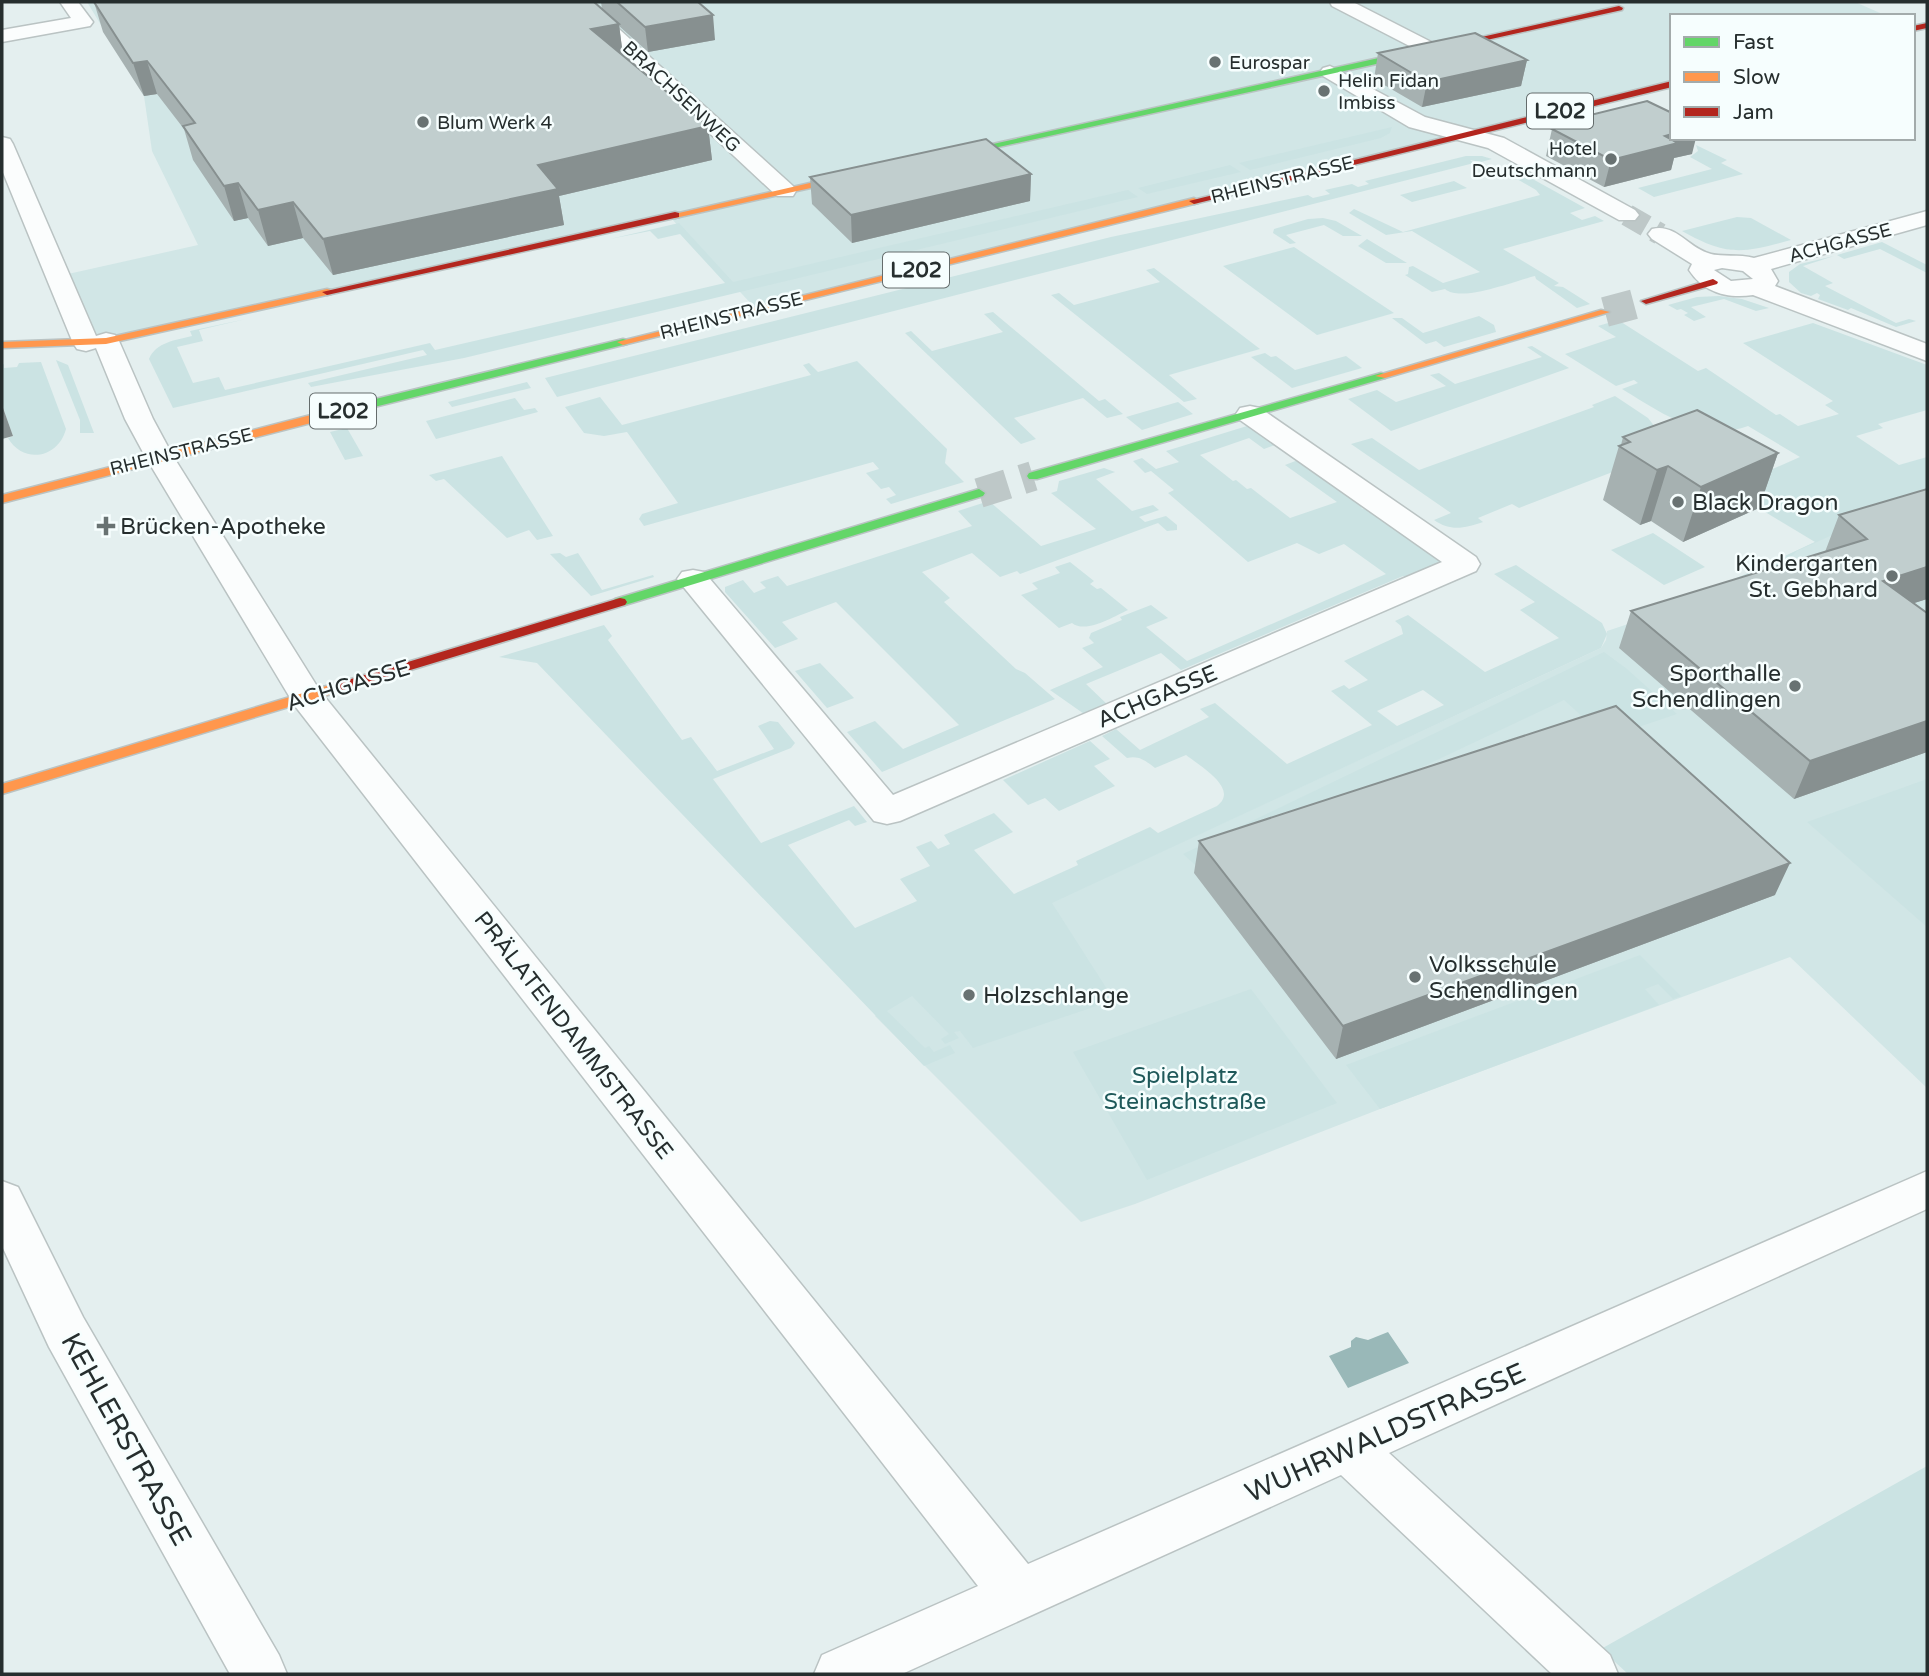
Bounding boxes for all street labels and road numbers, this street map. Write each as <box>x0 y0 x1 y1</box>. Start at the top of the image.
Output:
street label: BRACHSENWEG <box>618 37 745 157</box>
road number: L202 <box>1527 94 1593 128</box>
street label: RHEINSTRASSE <box>1209 152 1356 208</box>
street label: ACHGASSE <box>1786 219 1894 267</box>
road number: L202 <box>883 252 949 288</box>
street label: RHEINSTRASSE <box>658 288 805 344</box>
road number: L202 <box>310 394 376 428</box>
street label: RHEINSTRASSE <box>108 424 255 480</box>
street label: ACHGASSE <box>283 654 413 718</box>
street label: ACHGASSE <box>1093 659 1222 735</box>
street label: PRÄLATENDAMMSTRASSE <box>468 906 679 1165</box>
street label: KEHLERSTRASSE <box>54 1327 199 1552</box>
street label: WUHRWALDSTRASSE <box>1240 1356 1531 1510</box>

